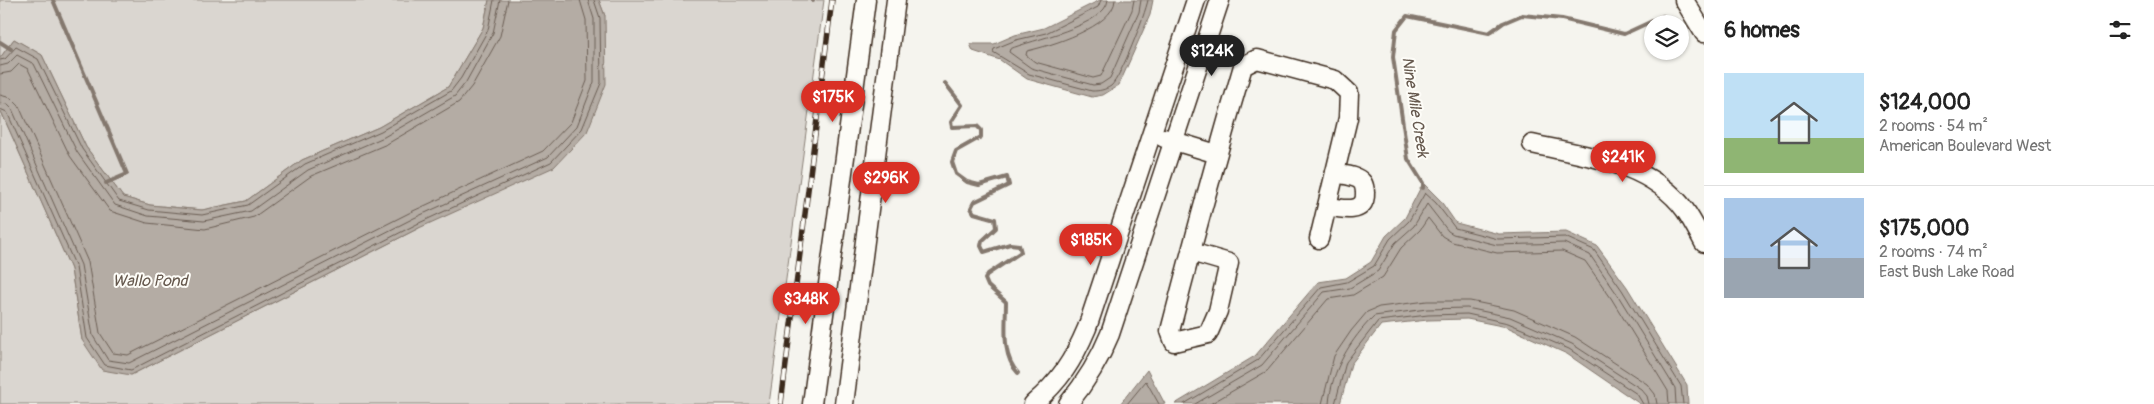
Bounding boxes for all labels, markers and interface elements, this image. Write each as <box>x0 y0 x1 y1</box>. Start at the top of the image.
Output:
map controls <box>1644 15 1689 60</box>
button: layers <box>1644 15 1689 60</box>
icon: filters <box>2106 16 2134 44</box>
text: 6 homes <box>1724 17 1800 44</box>
pin: $124K <box>1177 34 1247 77</box>
text: $124K <box>1191 41 1233 61</box>
water label: Nine Mile Creek <box>1397 55 1433 160</box>
pin: $175K <box>798 80 868 123</box>
text: $175K <box>812 87 854 107</box>
text: $124,000 <box>1879 89 1971 116</box>
icon: home <box>1764 93 1824 153</box>
text: 2 rooms · 54 m² <box>1879 116 1988 136</box>
text: American Boulevard West <box>1879 136 2051 156</box>
pin: $241K <box>1588 140 1658 183</box>
text: $241K <box>1602 147 1644 167</box>
pin: $296K <box>851 162 921 204</box>
text: $296K <box>864 168 908 188</box>
text: $175,000 <box>1879 215 1969 242</box>
icon: home <box>1764 218 1824 278</box>
pin: $185K <box>1056 224 1126 266</box>
text: $185K <box>1070 230 1112 250</box>
text: 2 rooms · 74 m² <box>1879 242 1988 262</box>
text: East Bush Lake Road <box>1879 262 2015 282</box>
water label: Wallo Pond <box>113 271 190 291</box>
pin: $348K <box>771 282 841 325</box>
text: $348K <box>784 289 828 309</box>

